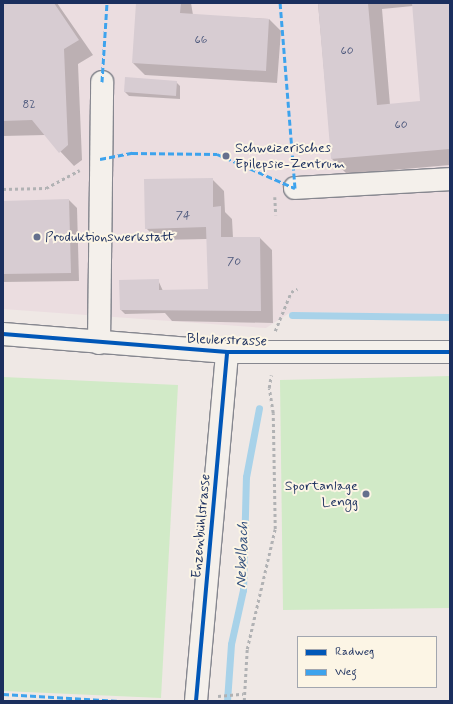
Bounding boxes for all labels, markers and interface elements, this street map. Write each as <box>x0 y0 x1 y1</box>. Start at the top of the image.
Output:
house number: 66 <box>195 34 207 48</box>
house number: 60 <box>340 45 354 59</box>
house number: 82 <box>22 99 36 113</box>
house number: 60 <box>394 119 408 133</box>
place label: Schweizerisches Epilepsie-Zentrum <box>235 140 345 172</box>
marker: Schweizerisches Epilepsie-Zentrum <box>220 150 232 162</box>
house number: 74 <box>176 210 190 224</box>
place label: Produktionswerkstatt <box>45 229 175 245</box>
marker: Produktionswerkstatt <box>32 232 42 242</box>
house number: 70 <box>227 256 241 270</box>
street label: Bleulerstrasse <box>187 330 267 350</box>
street label: Enzenbühlstrasse <box>188 473 214 579</box>
place label: Sportanlage Lengg <box>285 478 358 510</box>
marker: Sportanlage Lengg <box>361 489 371 499</box>
water label: Nebelbach <box>233 521 253 589</box>
legend <box>297 636 437 688</box>
text: Radweg <box>335 644 374 660</box>
text: Weg <box>335 664 357 680</box>

